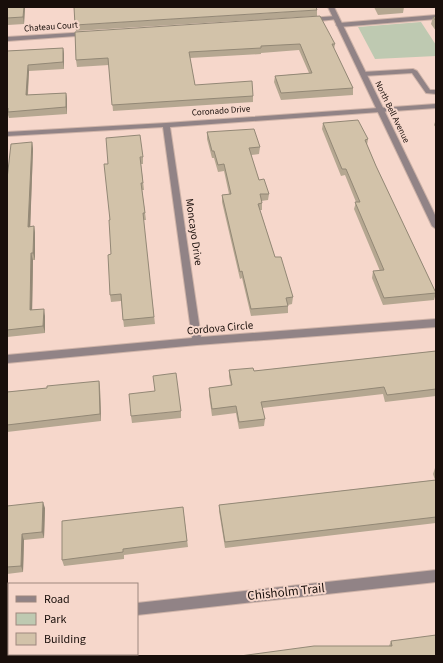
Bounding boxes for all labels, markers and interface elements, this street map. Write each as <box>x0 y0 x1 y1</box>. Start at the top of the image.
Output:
street label: Chateau Court <box>24 19 78 35</box>
street label: North Bell Avenue <box>371 79 413 146</box>
street label: Coronado Drive <box>191 102 251 120</box>
street label: Moncayo Drive <box>182 198 206 267</box>
street label: Cordova Circle <box>186 318 254 338</box>
street label: Chisholm Trail <box>246 579 326 605</box>
legend <box>8 583 138 655</box>
text: Road <box>44 591 70 608</box>
text: Park <box>44 611 66 628</box>
text: Building <box>44 631 86 648</box>

